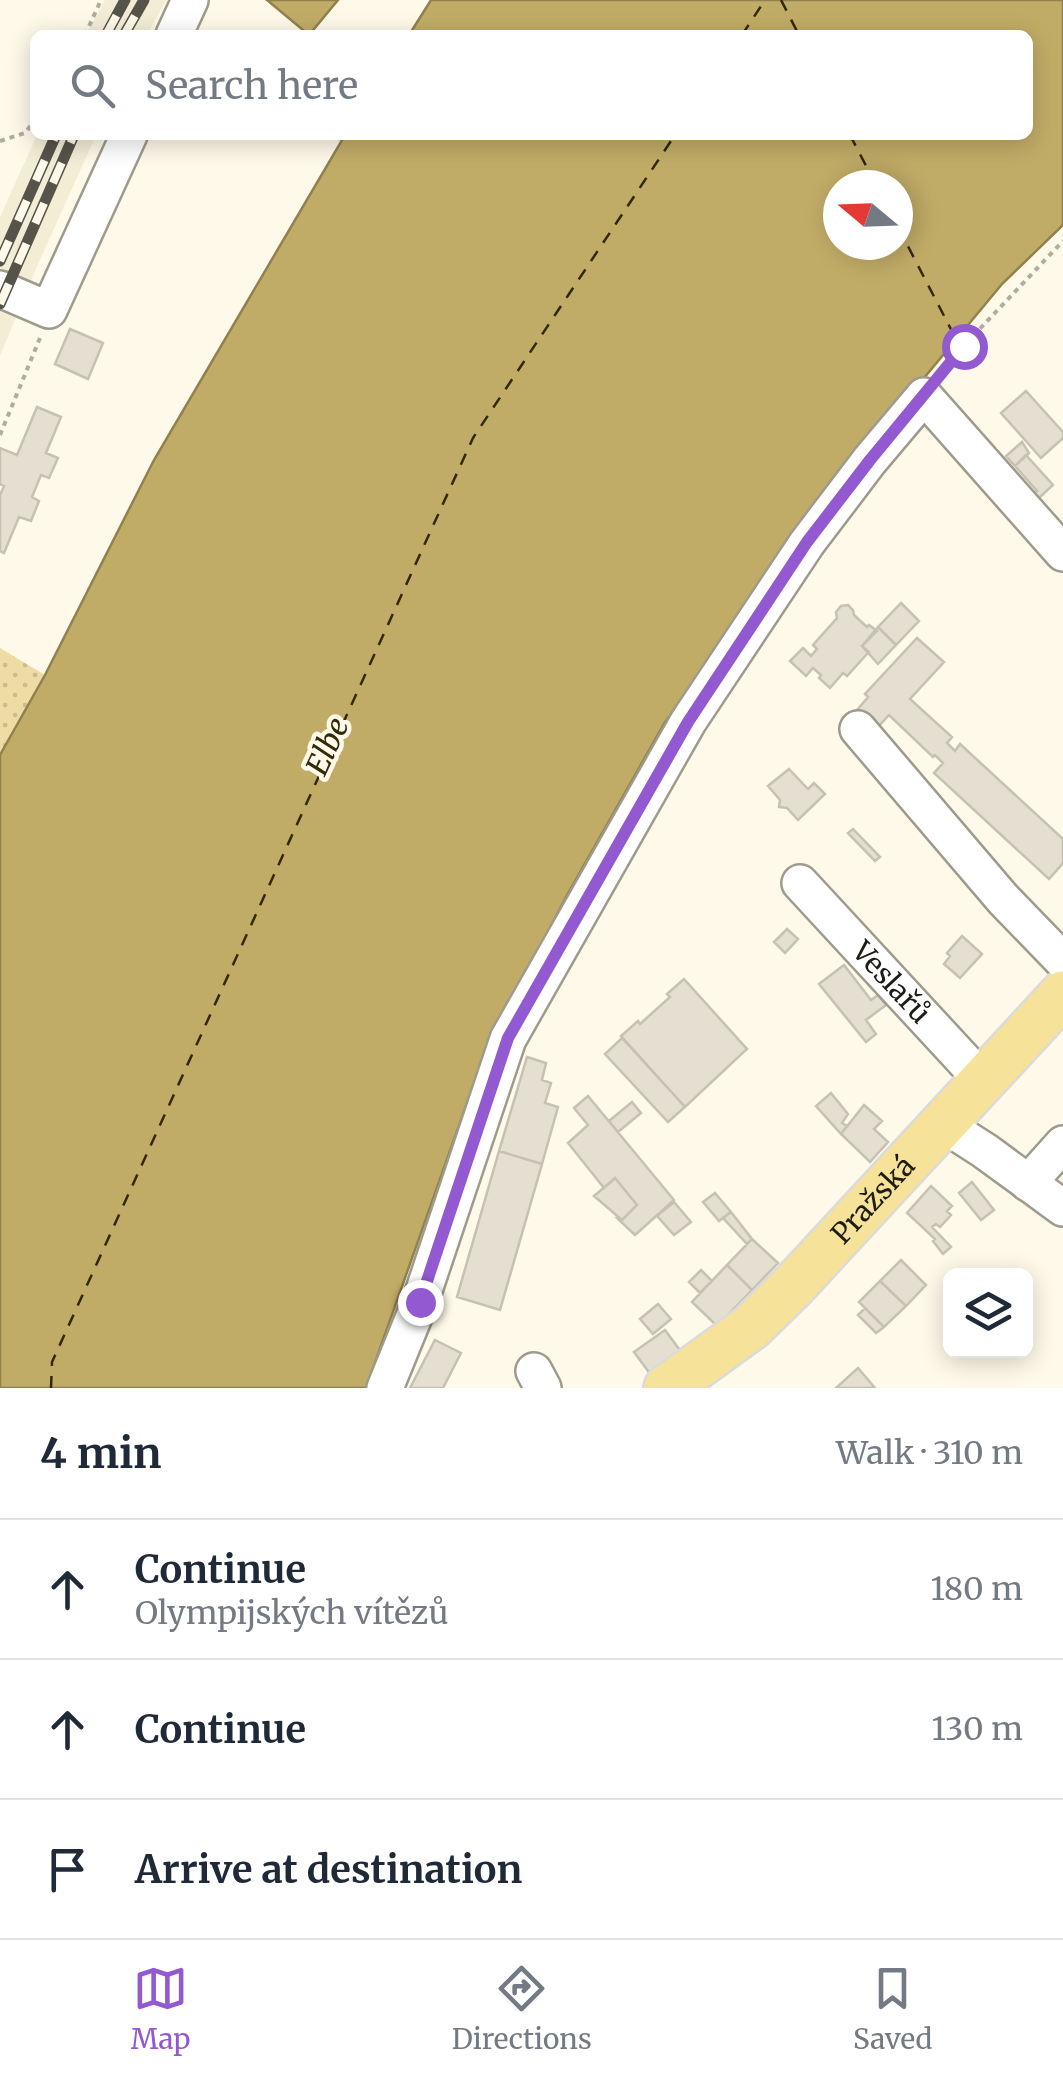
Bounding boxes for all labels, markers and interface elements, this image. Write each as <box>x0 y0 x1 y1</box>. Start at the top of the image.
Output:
search box <box>30 30 1033 140</box>
icon: search <box>65 58 120 113</box>
text: Search here <box>145 62 358 109</box>
north arrow <box>823 170 913 260</box>
route start <box>942 324 988 370</box>
water label: Elbe <box>297 711 357 781</box>
street label: Veslařů <box>844 933 939 1031</box>
street label: Pražská <box>823 1148 922 1251</box>
map controls <box>943 1268 1033 1358</box>
button: layers <box>943 1268 1033 1358</box>
route end <box>398 1280 444 1326</box>
text: 4 min <box>40 1427 162 1479</box>
text: Walk · 310 m <box>836 1433 1023 1473</box>
text: Continue <box>135 1546 306 1593</box>
icon: ahead <box>40 1562 95 1617</box>
text: 180 m <box>931 1569 1023 1609</box>
text: Olympijských vítězů <box>135 1593 449 1633</box>
icon: ahead <box>40 1702 95 1757</box>
text: Continue <box>135 1706 306 1753</box>
text: 130 m <box>931 1709 1023 1749</box>
icon: arrive <box>40 1842 95 1897</box>
text: Arrive at destination <box>135 1846 522 1893</box>
tab: Map <box>131 1961 190 2057</box>
tab: Directions <box>452 1961 592 2057</box>
tab: Saved <box>853 1961 932 2057</box>

